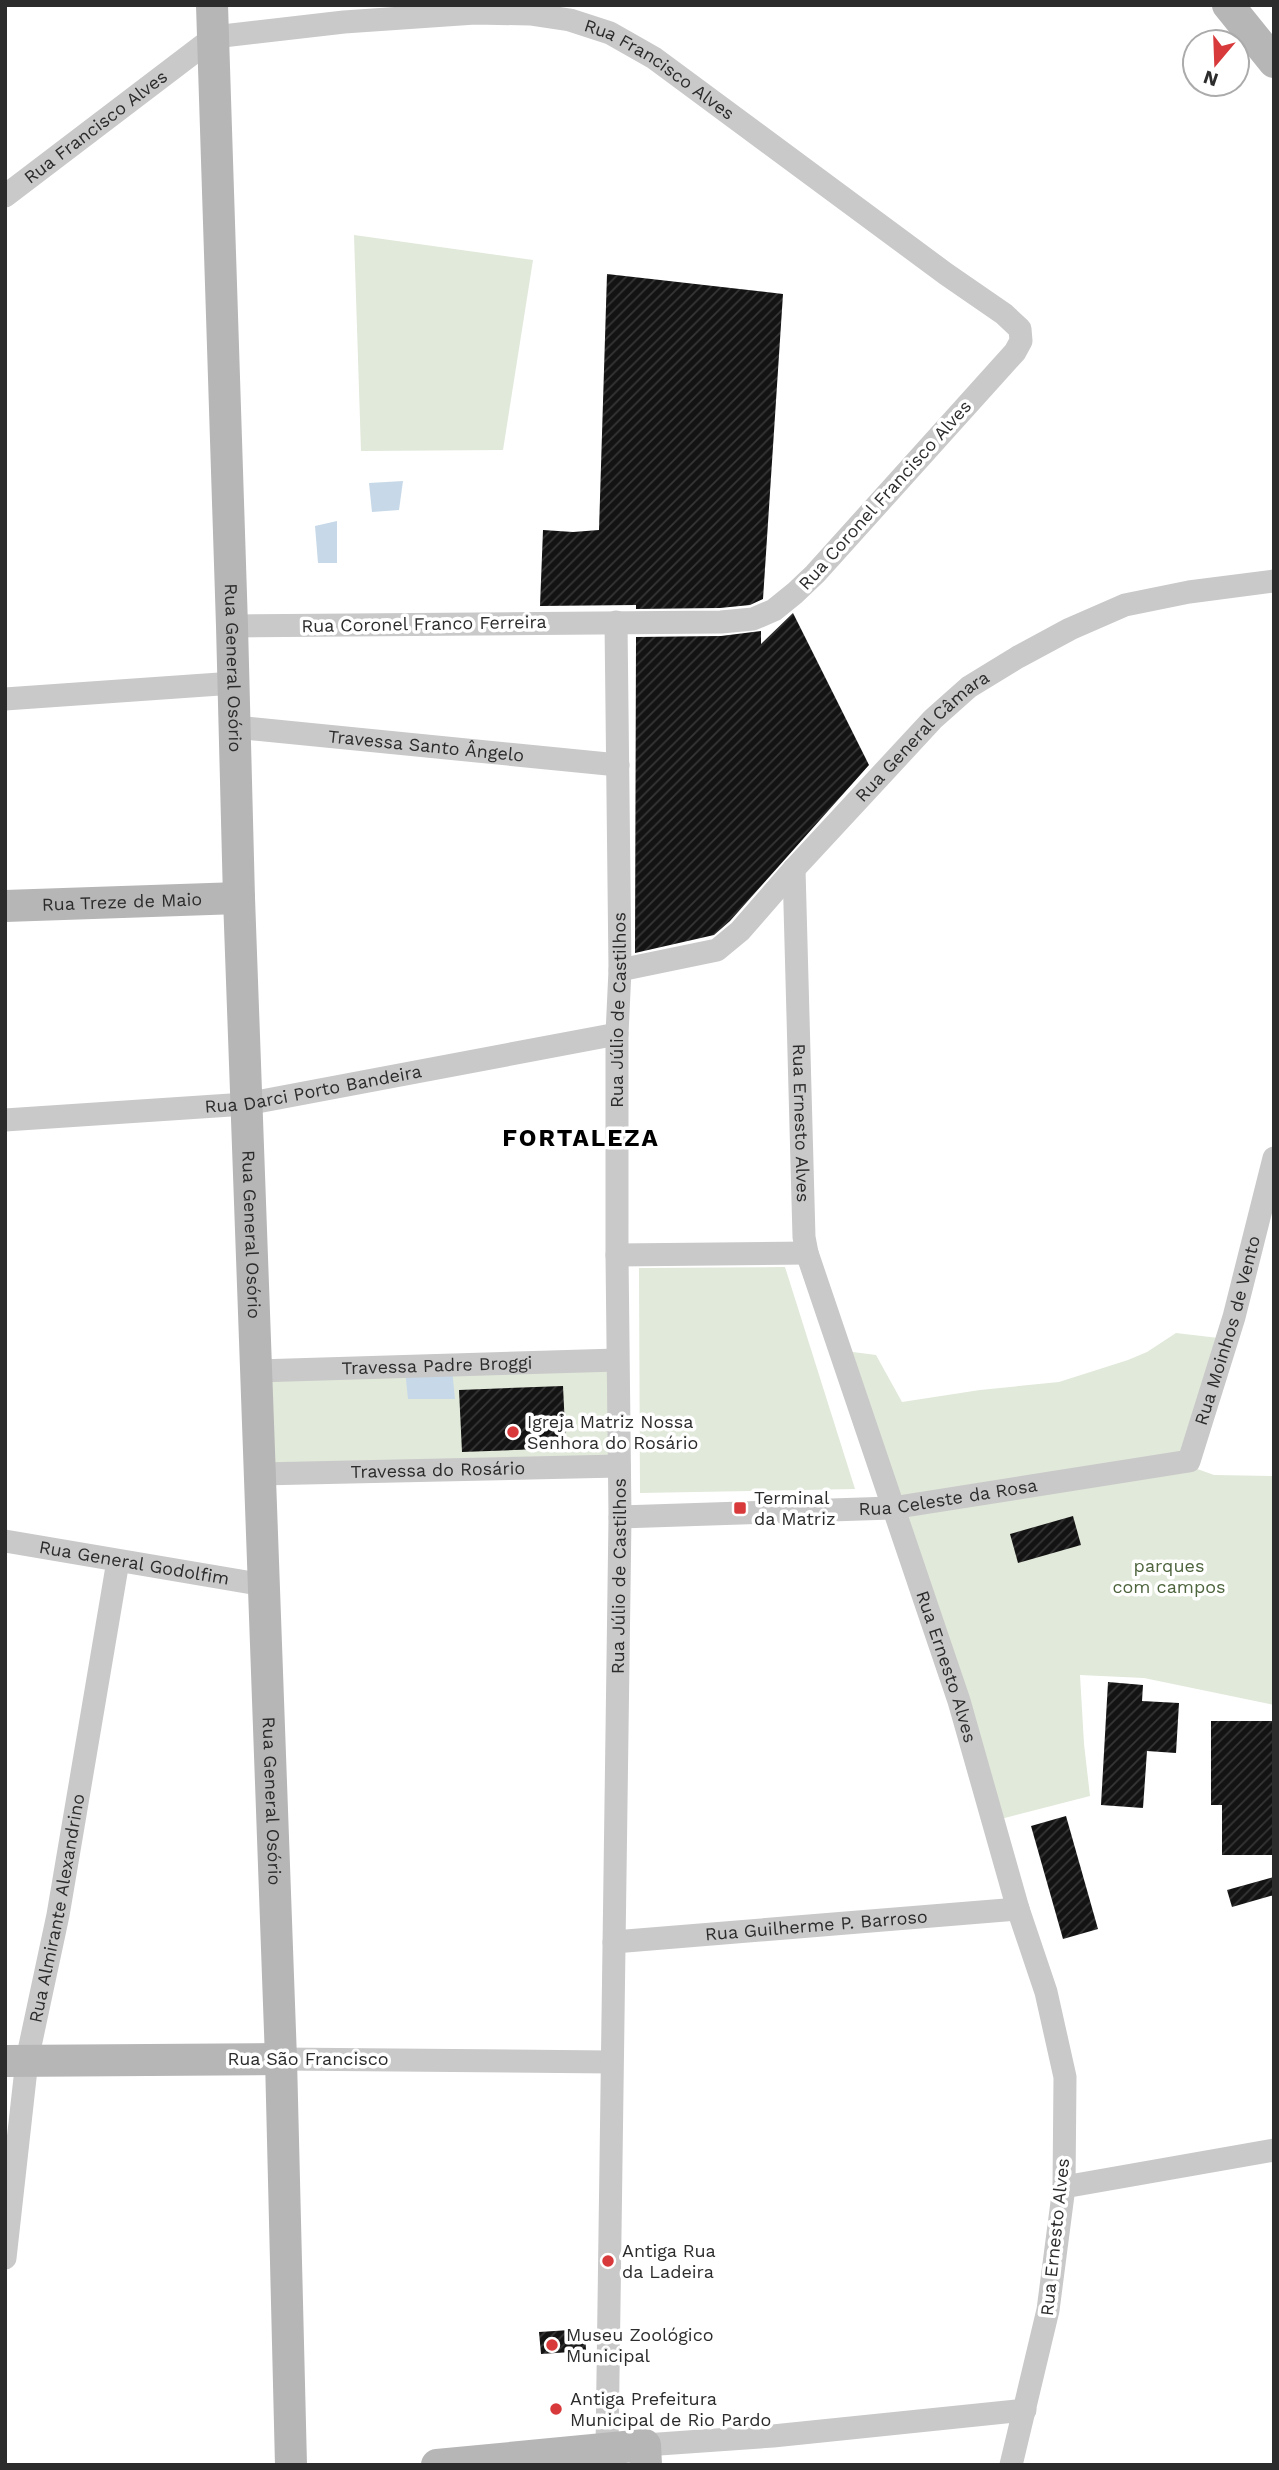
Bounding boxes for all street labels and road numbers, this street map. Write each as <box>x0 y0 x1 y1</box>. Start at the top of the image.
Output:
street label: Rua Francisco Alves <box>582 14 739 124</box>
street label: Rua Francisco Alves <box>20 65 171 188</box>
street label: Rua Coronel Francisco Alves <box>794 396 975 594</box>
street label: Rua General Osório <box>221 583 246 752</box>
street label: Rua Coronel Franco Ferreira <box>301 611 547 636</box>
street label: Rua General Câmara <box>851 666 993 806</box>
street label: Travessa Santo Ângelo <box>327 725 525 766</box>
street label: Rua Treze de Maio <box>41 888 202 915</box>
street label: Rua Júlio de Castilhos <box>606 912 630 1108</box>
street label: Rua Ernesto Alves <box>789 1043 814 1203</box>
street label: Rua Darci Porto Bandeira <box>204 1060 423 1117</box>
street label: Rua General Osório <box>238 1150 265 1319</box>
street label: Rua Moinhos de Vento <box>1190 1233 1264 1428</box>
street label: Travessa Padre Broggi <box>341 1352 533 1378</box>
street label: Travessa do Rosário <box>350 1457 526 1482</box>
street label: Rua Celeste da Rosa <box>858 1474 1039 1519</box>
street label: Rua Júlio de Castilhos <box>607 1478 630 1674</box>
street label: Rua General Godolfim <box>38 1536 231 1589</box>
street label: Rua Ernesto Alves <box>912 1588 981 1745</box>
street label: Rua General Osório <box>259 1716 286 1886</box>
street label: Rua Almirante Alexandrino <box>24 1792 88 2025</box>
street label: Rua Guilherme P. Barroso <box>704 1905 928 1945</box>
street label: Rua São Francisco <box>227 2048 389 2069</box>
street label: Rua Ernesto Alves <box>1036 2157 1073 2317</box>

